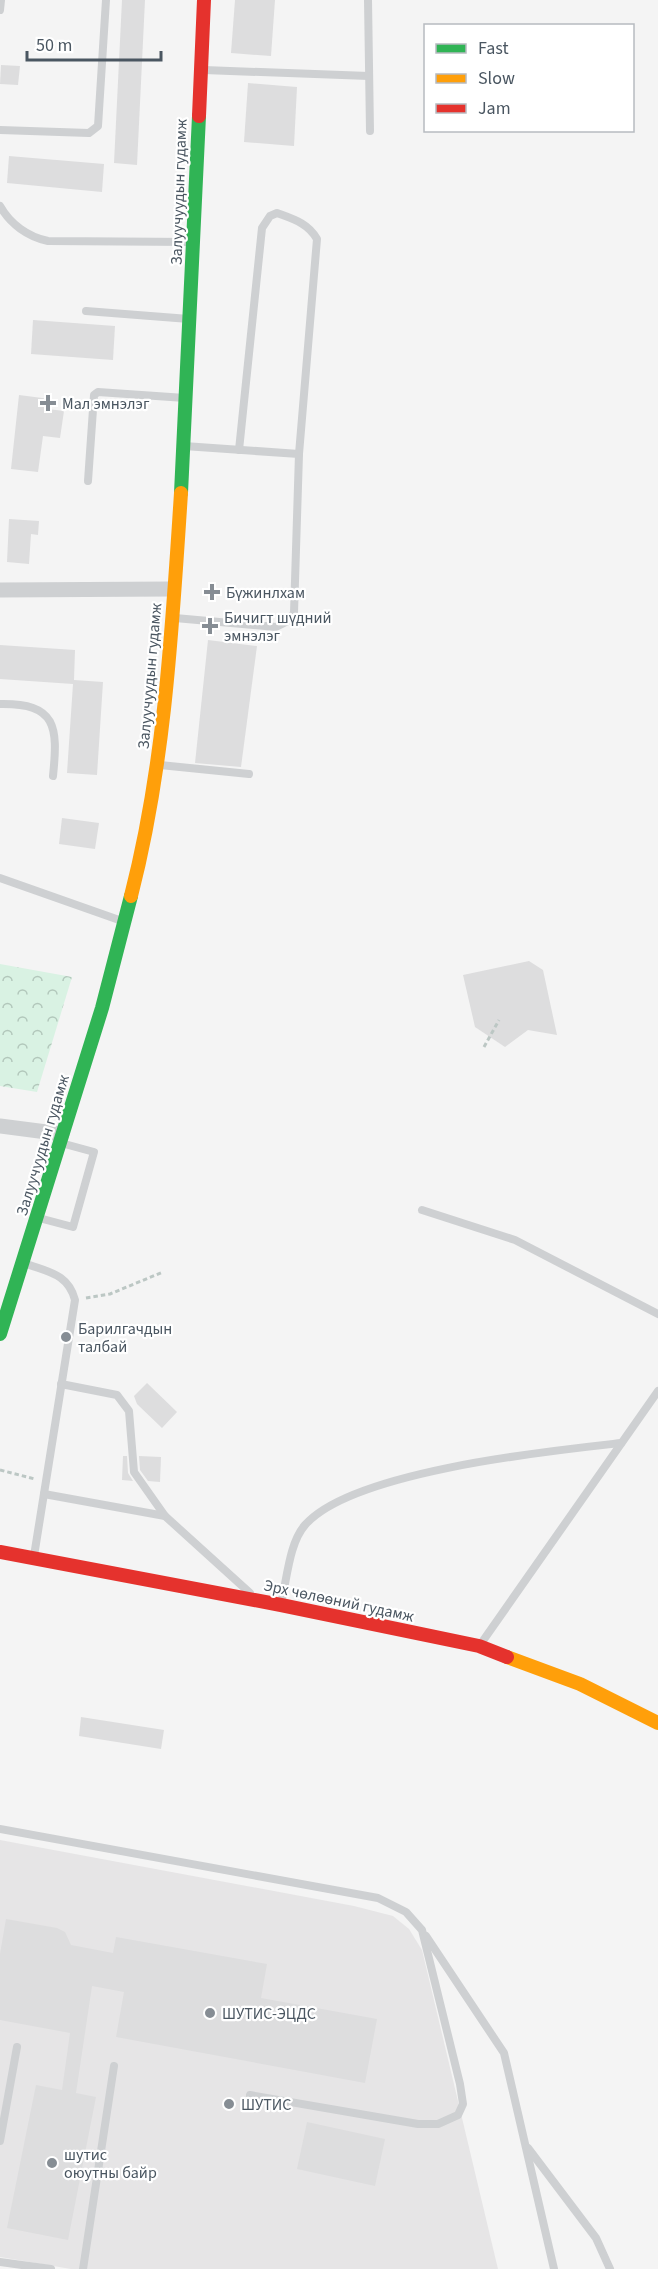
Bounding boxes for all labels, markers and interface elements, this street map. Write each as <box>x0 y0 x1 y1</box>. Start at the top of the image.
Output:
scale bar <box>27 24 160 62</box>
legend <box>424 24 634 132</box>
text: 50 m <box>36 33 72 58</box>
text: Fast <box>478 36 509 61</box>
text: Slow <box>478 66 515 91</box>
text: Jam <box>478 96 511 121</box>
street label: Залуучуудын гудамж <box>165 119 193 266</box>
place label: Мал эмнэлэг <box>62 393 150 415</box>
marker: Мал эмнэлэг <box>39 394 57 412</box>
place label: Бүжинлхам <box>226 582 305 604</box>
marker: Бүжинлхам <box>203 583 221 601</box>
street label: Залуучуудын гудамж <box>133 602 167 750</box>
place label: Бичигт шүдний эмнэлэг <box>224 607 332 647</box>
marker: Бичигт шүдний эмнэлэг <box>201 617 219 635</box>
street label: Залуучуудын гудамж <box>11 1072 75 1219</box>
place label: Барилгачдын талбай <box>78 1318 172 1358</box>
marker: Барилгачдын талбай <box>59 1330 73 1344</box>
street label: Эрх чөлөөний гудамж <box>262 1574 416 1628</box>
place label: ШУТИС-ЭЦДС <box>222 2003 316 2025</box>
marker: ШУТИС-ЭЦДС <box>203 2006 217 2020</box>
place label: ШУТИС <box>241 2094 292 2116</box>
marker: ШУТИС <box>222 2097 236 2111</box>
place label: шутис оюутны байр <box>64 2144 157 2184</box>
marker: шутис оюутны байр <box>45 2156 59 2170</box>

